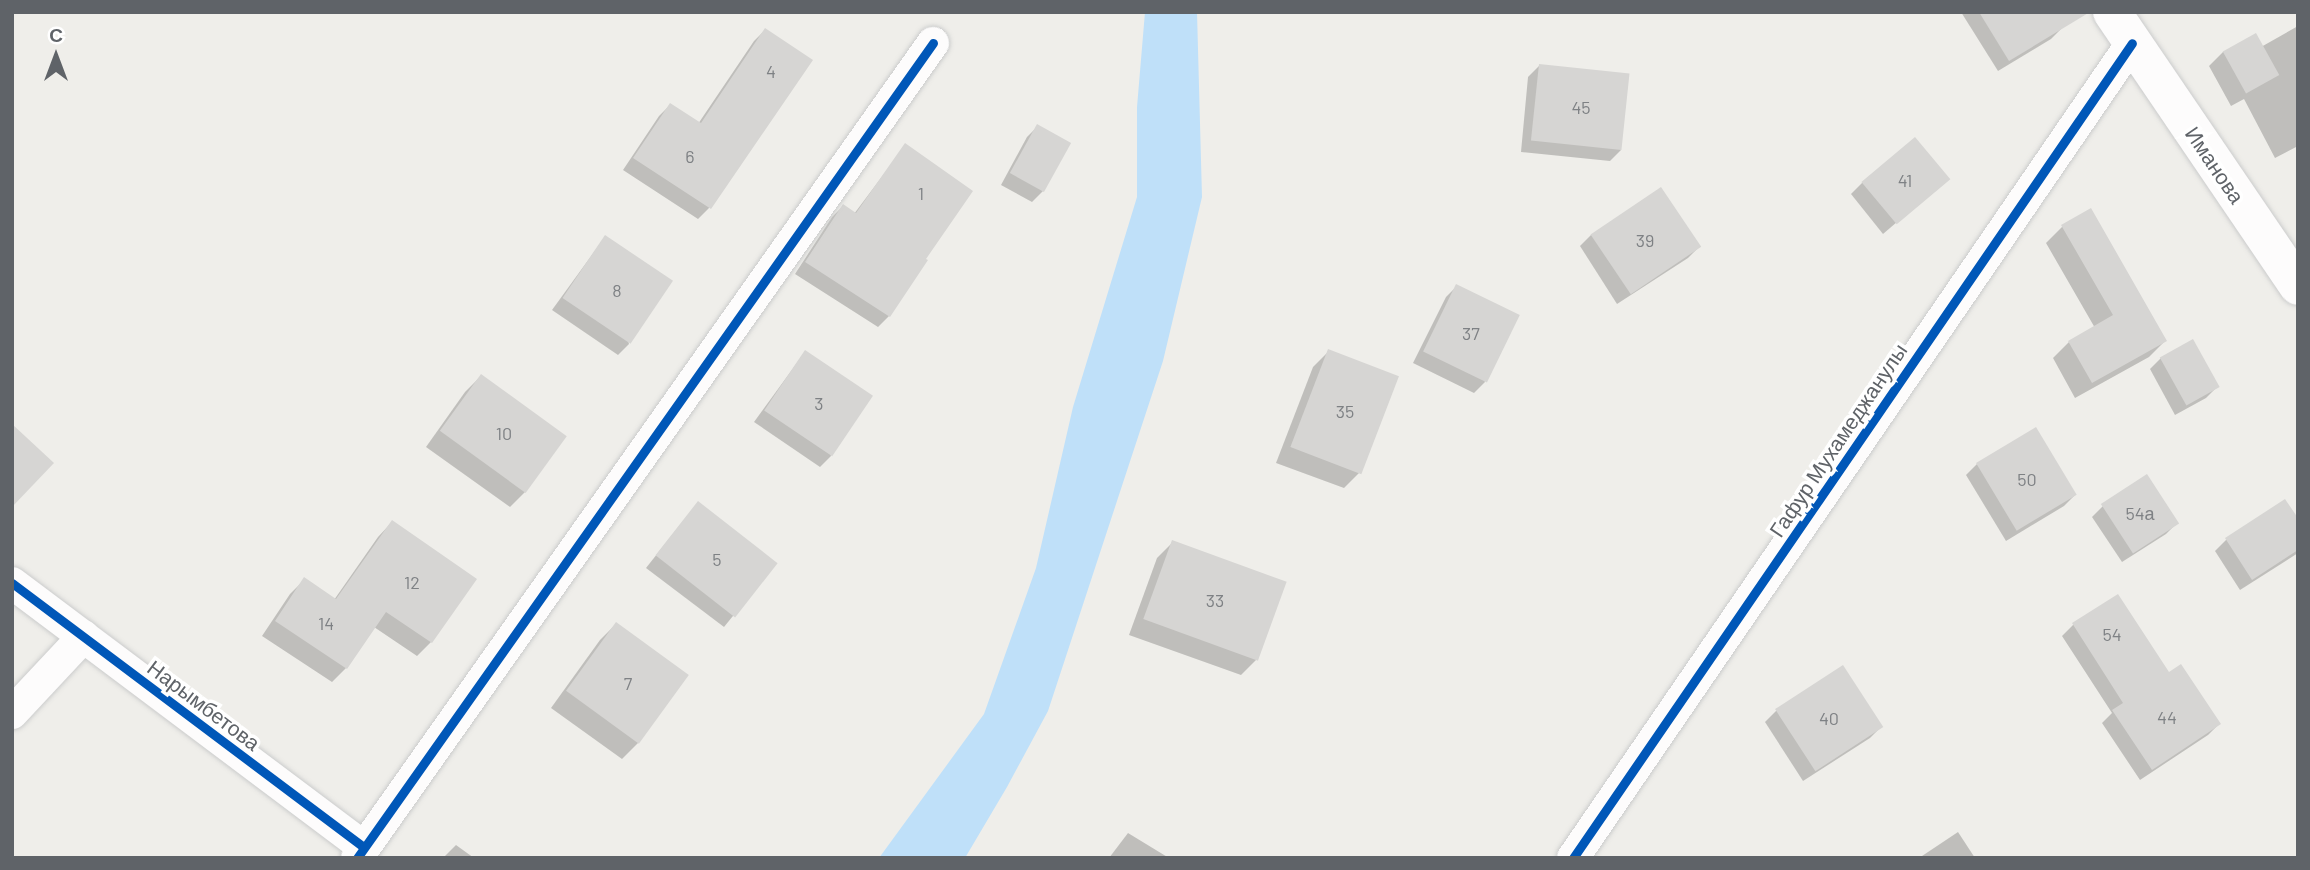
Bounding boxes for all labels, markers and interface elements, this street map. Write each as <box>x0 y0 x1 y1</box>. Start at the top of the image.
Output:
north arrow <box>21 21 91 91</box>
text: С <box>49 23 63 46</box>
house number: 4 <box>766 60 776 82</box>
house number: 45 <box>1571 96 1591 118</box>
street label: Иманова <box>2180 122 2250 208</box>
house number: 6 <box>685 145 695 167</box>
house number: 41 <box>1898 169 1912 191</box>
house number: 1 <box>918 182 924 204</box>
house number: 39 <box>1636 229 1654 251</box>
house number: 8 <box>612 279 622 301</box>
house number: 37 <box>1462 322 1480 344</box>
street label: Гафур Мухамеджанулы <box>1764 339 1912 541</box>
house number: 3 <box>814 392 824 414</box>
house number: 35 <box>1336 400 1354 422</box>
house number: 10 <box>496 422 512 444</box>
house number: 50 <box>2017 468 2037 490</box>
house number: 54а <box>2125 502 2155 524</box>
house number: 5 <box>712 548 722 570</box>
house number: 12 <box>404 571 420 593</box>
house number: 33 <box>1206 589 1224 611</box>
house number: 14 <box>318 612 334 634</box>
house number: 54 <box>2102 623 2122 645</box>
street label: Нарымбетова <box>143 655 265 755</box>
house number: 7 <box>624 672 632 694</box>
house number: 44 <box>2157 706 2177 728</box>
house number: 40 <box>1819 707 1839 729</box>

